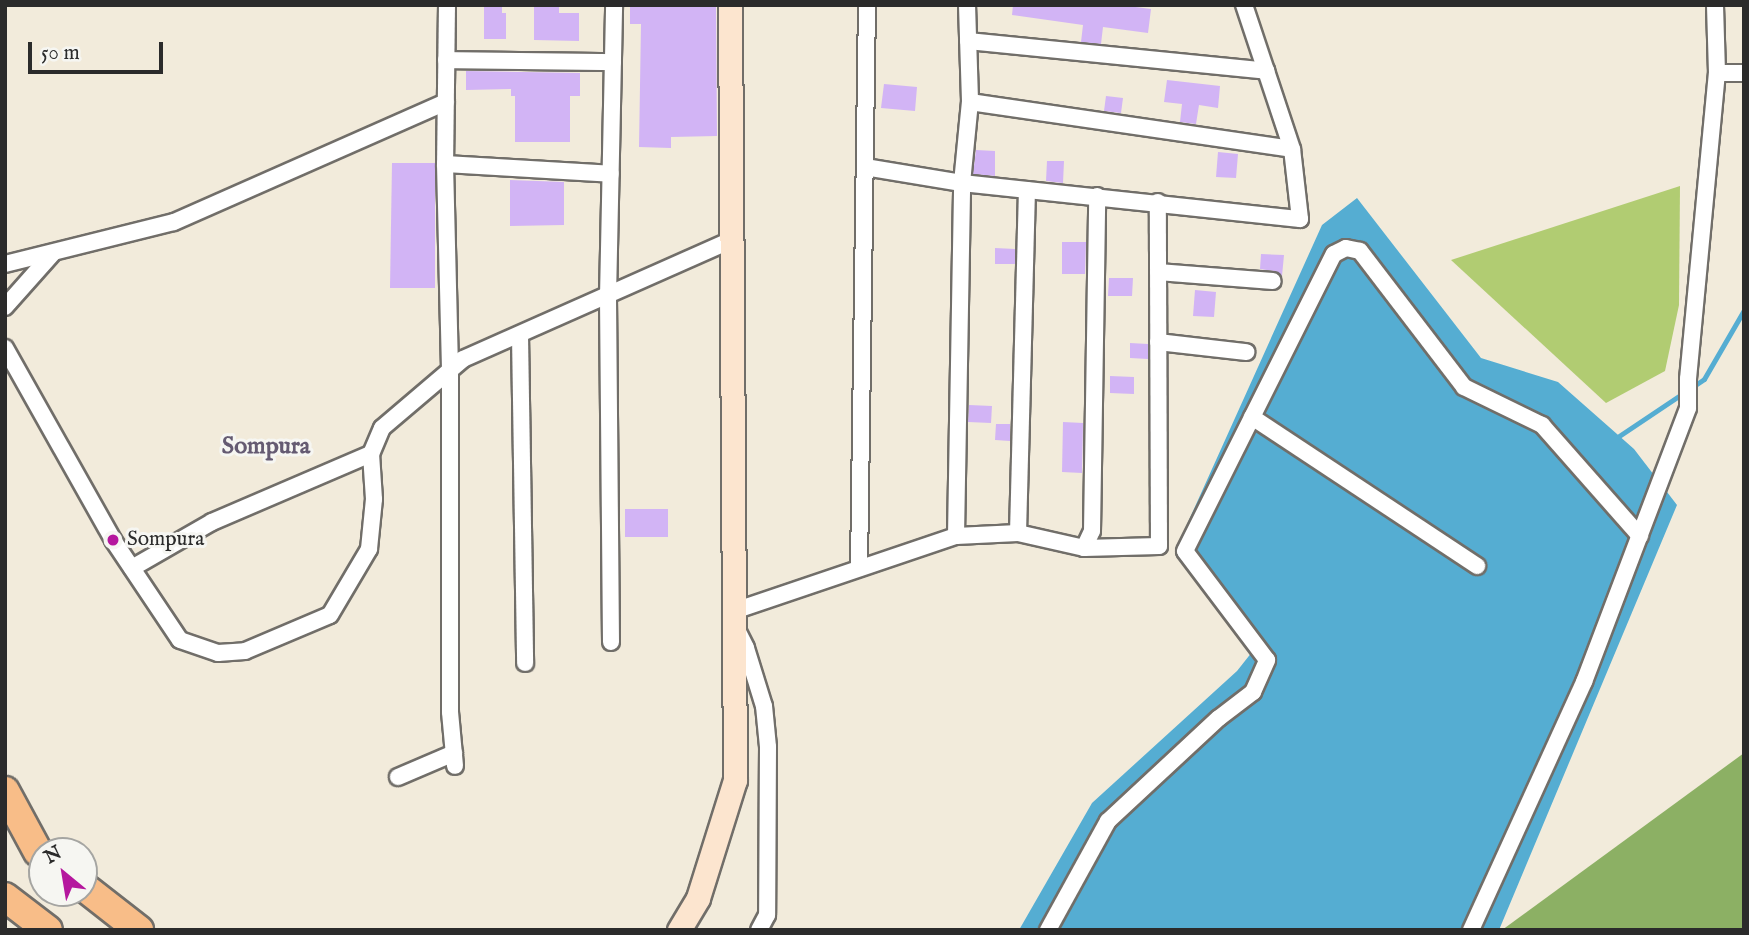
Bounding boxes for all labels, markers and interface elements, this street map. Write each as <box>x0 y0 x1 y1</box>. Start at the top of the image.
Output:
scale bar <box>32 28 166 72</box>
text: 50 m <box>41 40 80 67</box>
district label: Sompura <box>222 433 310 461</box>
place label: Sompura <box>127 527 204 553</box>
marker: Sompura <box>105 532 121 548</box>
north arrow <box>28 837 98 907</box>
text: N <box>40 841 67 870</box>

